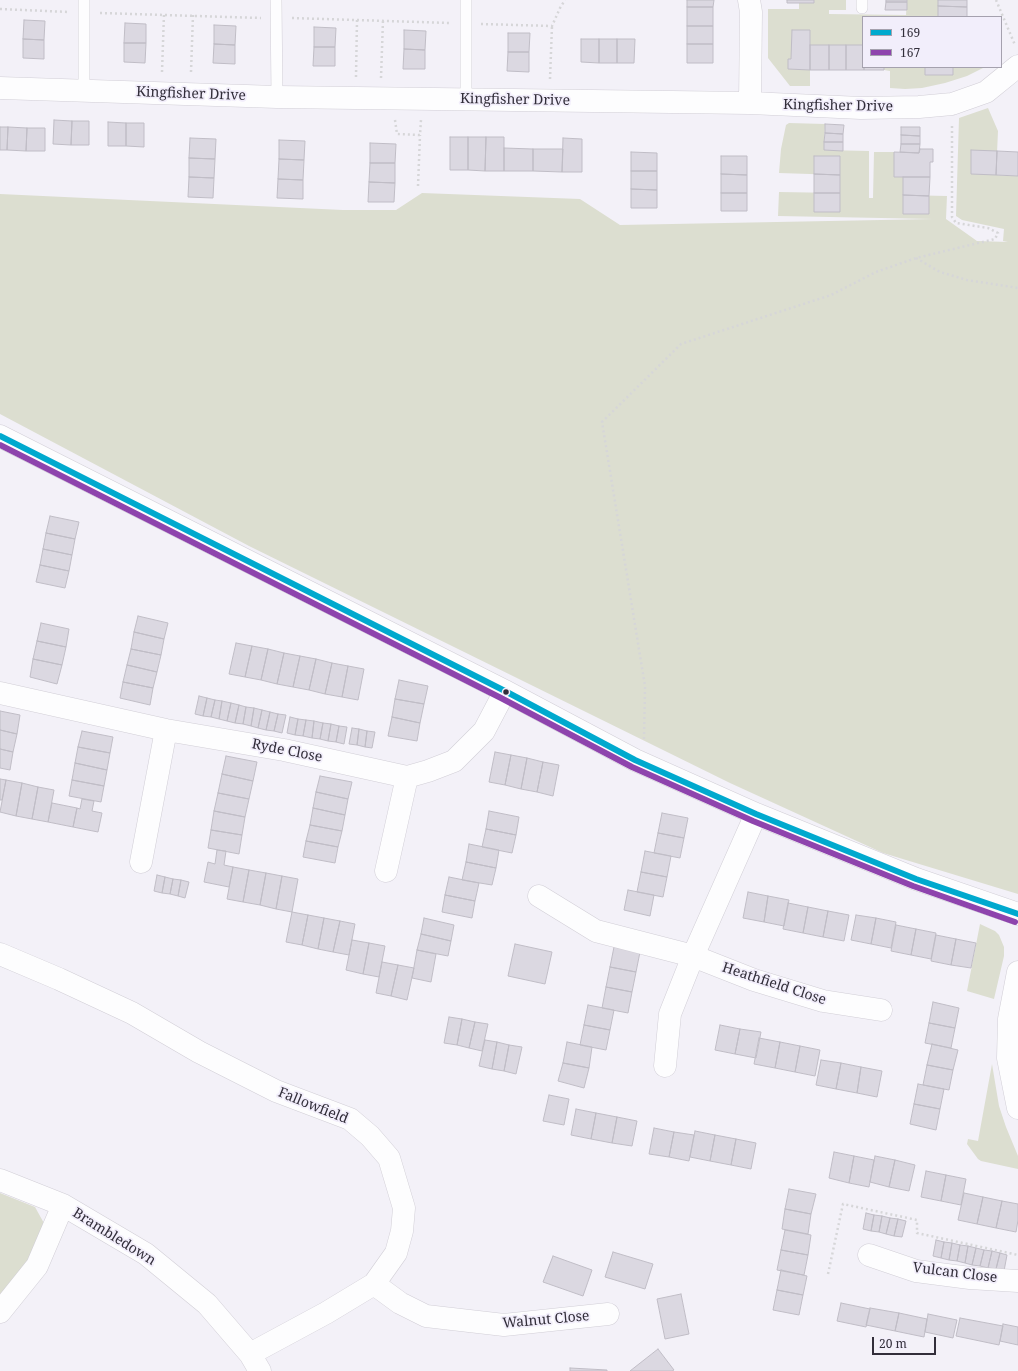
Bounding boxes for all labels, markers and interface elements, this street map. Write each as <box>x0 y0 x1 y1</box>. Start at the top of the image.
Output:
legend <box>862 16 1002 68</box>
text: 169 <box>900 24 920 41</box>
text: 167 <box>900 44 920 61</box>
street label: Kingfisher Drive <box>136 84 246 104</box>
street label: Kingfisher Drive <box>460 91 570 109</box>
street label: Kingfisher Drive <box>783 97 893 115</box>
unlabelled marker <box>501 687 511 697</box>
street label: Ryde Close <box>250 736 324 766</box>
street label: Heathfield Close <box>720 959 828 1009</box>
street label: Fallowfield <box>275 1084 351 1128</box>
street label: Brambledown <box>69 1205 159 1269</box>
street label: Vulcan Close <box>912 1259 998 1287</box>
street label: Walnut Close <box>502 1308 590 1332</box>
scale bar <box>874 1329 938 1355</box>
text: 20 m <box>879 1335 907 1352</box>

